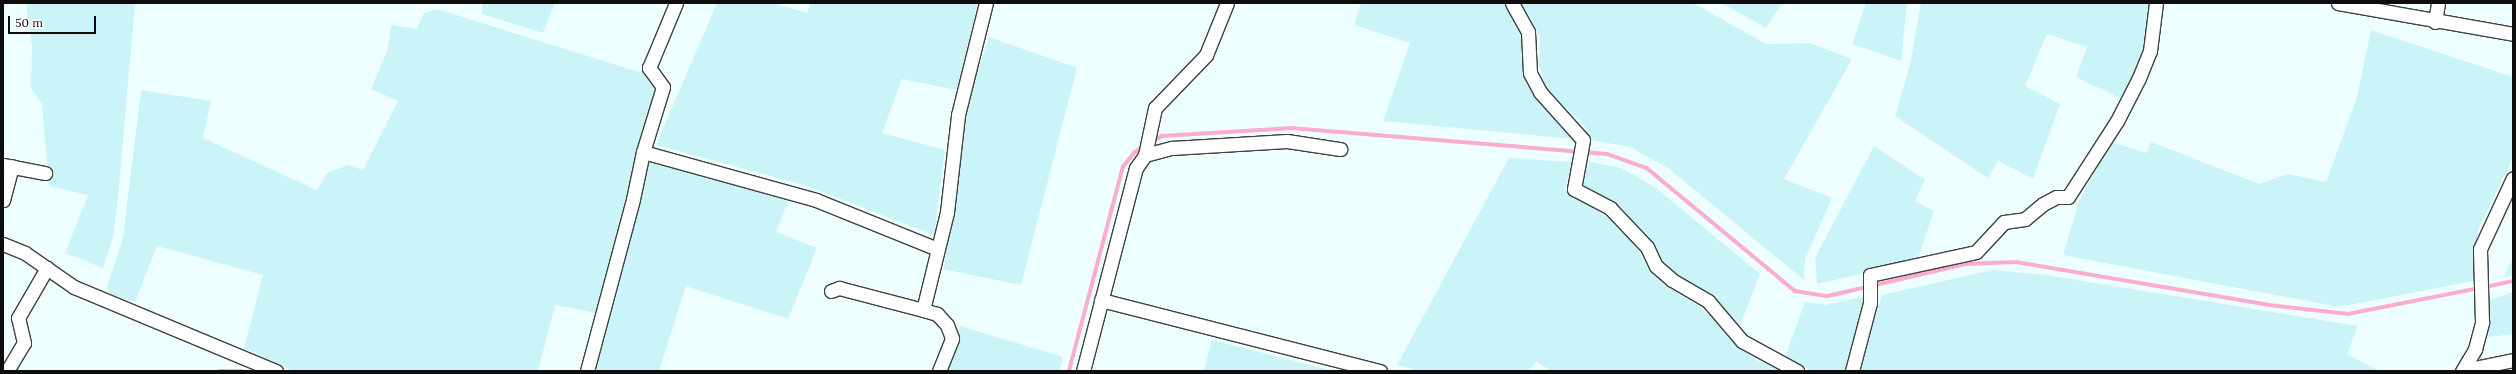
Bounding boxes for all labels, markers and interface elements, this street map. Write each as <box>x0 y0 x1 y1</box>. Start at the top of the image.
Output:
scale bar <box>10 8 98 34</box>
text: 50 m <box>15 15 43 30</box>

